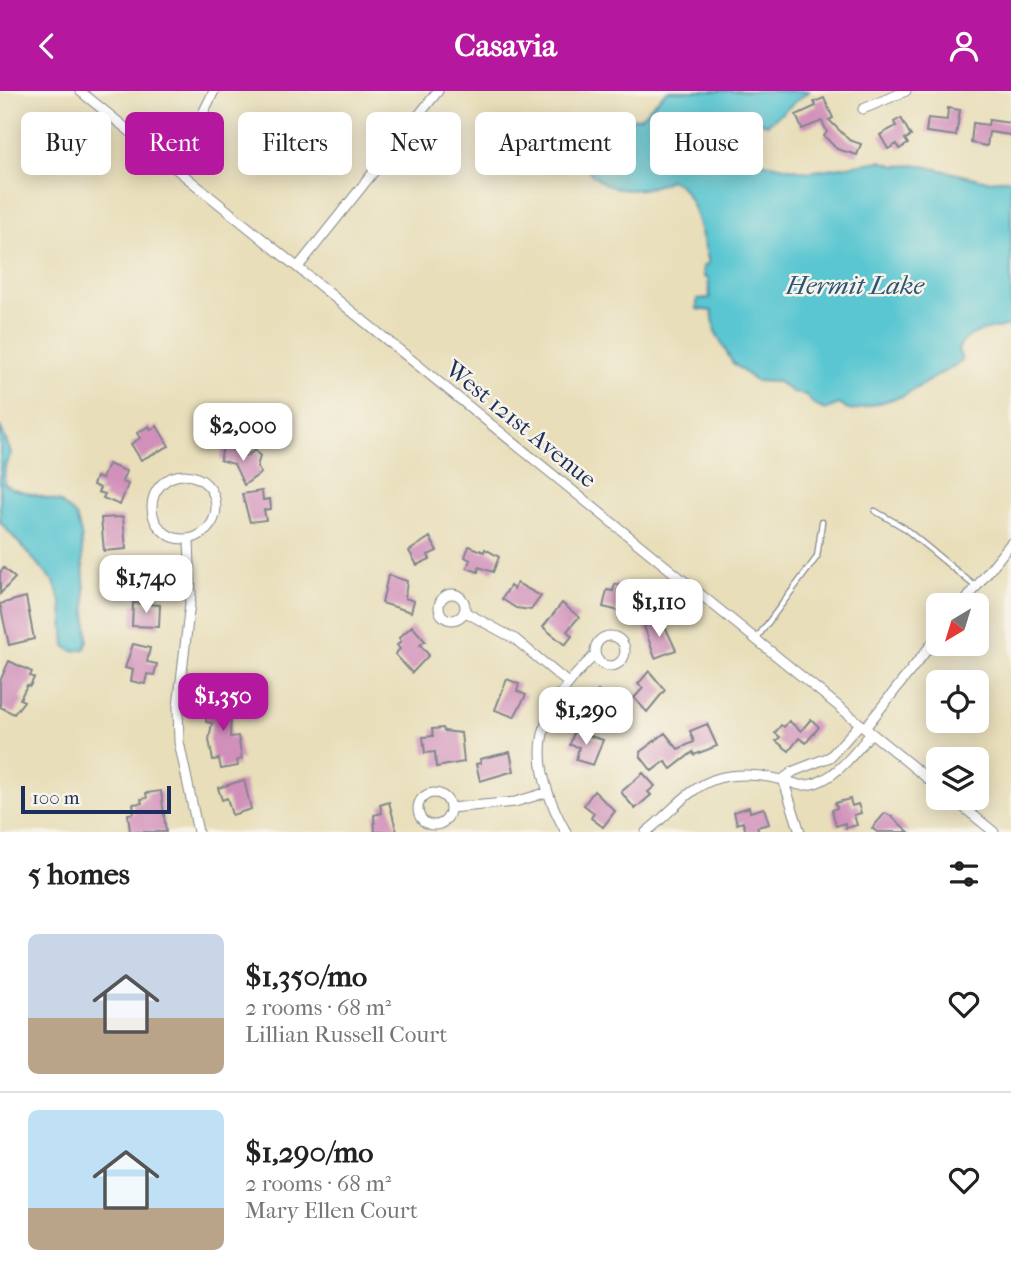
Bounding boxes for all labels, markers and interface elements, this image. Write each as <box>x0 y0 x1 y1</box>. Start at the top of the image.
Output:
icon: back <box>28 27 66 65</box>
text: Casavia <box>454 27 557 64</box>
icon: person <box>945 27 983 65</box>
chip: Buy <box>21 112 111 175</box>
chip: Rent <box>125 112 224 175</box>
chip: Filters <box>238 112 352 175</box>
chip: New <box>366 112 461 175</box>
chip: Apartment <box>475 112 636 175</box>
chip: House <box>650 112 763 175</box>
water label: Hermit Lake <box>785 270 926 301</box>
street label: West 121st Avenue <box>439 354 602 493</box>
pin: $2,000 <box>186 403 300 463</box>
text: $2,000 <box>209 412 277 439</box>
pin: $1,740 <box>89 555 203 615</box>
text: $1,740 <box>115 564 177 591</box>
pin: $1,110 <box>602 580 716 639</box>
text: $1,110 <box>632 588 686 615</box>
north arrow <box>926 593 989 656</box>
map controls <box>926 593 989 810</box>
button: locate <box>926 670 989 733</box>
pin: $1,350 <box>166 673 280 733</box>
text: $1,350 <box>194 682 252 709</box>
pin: $1,290 <box>529 687 643 747</box>
text: $1,290 <box>555 696 617 723</box>
button: layers <box>926 747 989 810</box>
scale bar <box>21 783 172 815</box>
text: 100 m <box>32 787 80 809</box>
icon: filters <box>945 855 983 893</box>
text: 5 homes <box>28 857 130 892</box>
text: $1,350/mo <box>245 959 367 994</box>
icon: home <box>84 962 168 1046</box>
icon: heart <box>945 985 983 1023</box>
text: 2 rooms · 68 m² <box>245 994 391 1021</box>
text: Lillian Russell Court <box>245 1021 447 1048</box>
text: $1,290/mo <box>245 1135 373 1170</box>
icon: home <box>84 1138 168 1222</box>
icon: heart <box>945 1161 983 1199</box>
text: 2 rooms · 68 m² <box>245 1170 391 1197</box>
text: Mary Ellen Court <box>245 1197 418 1224</box>

